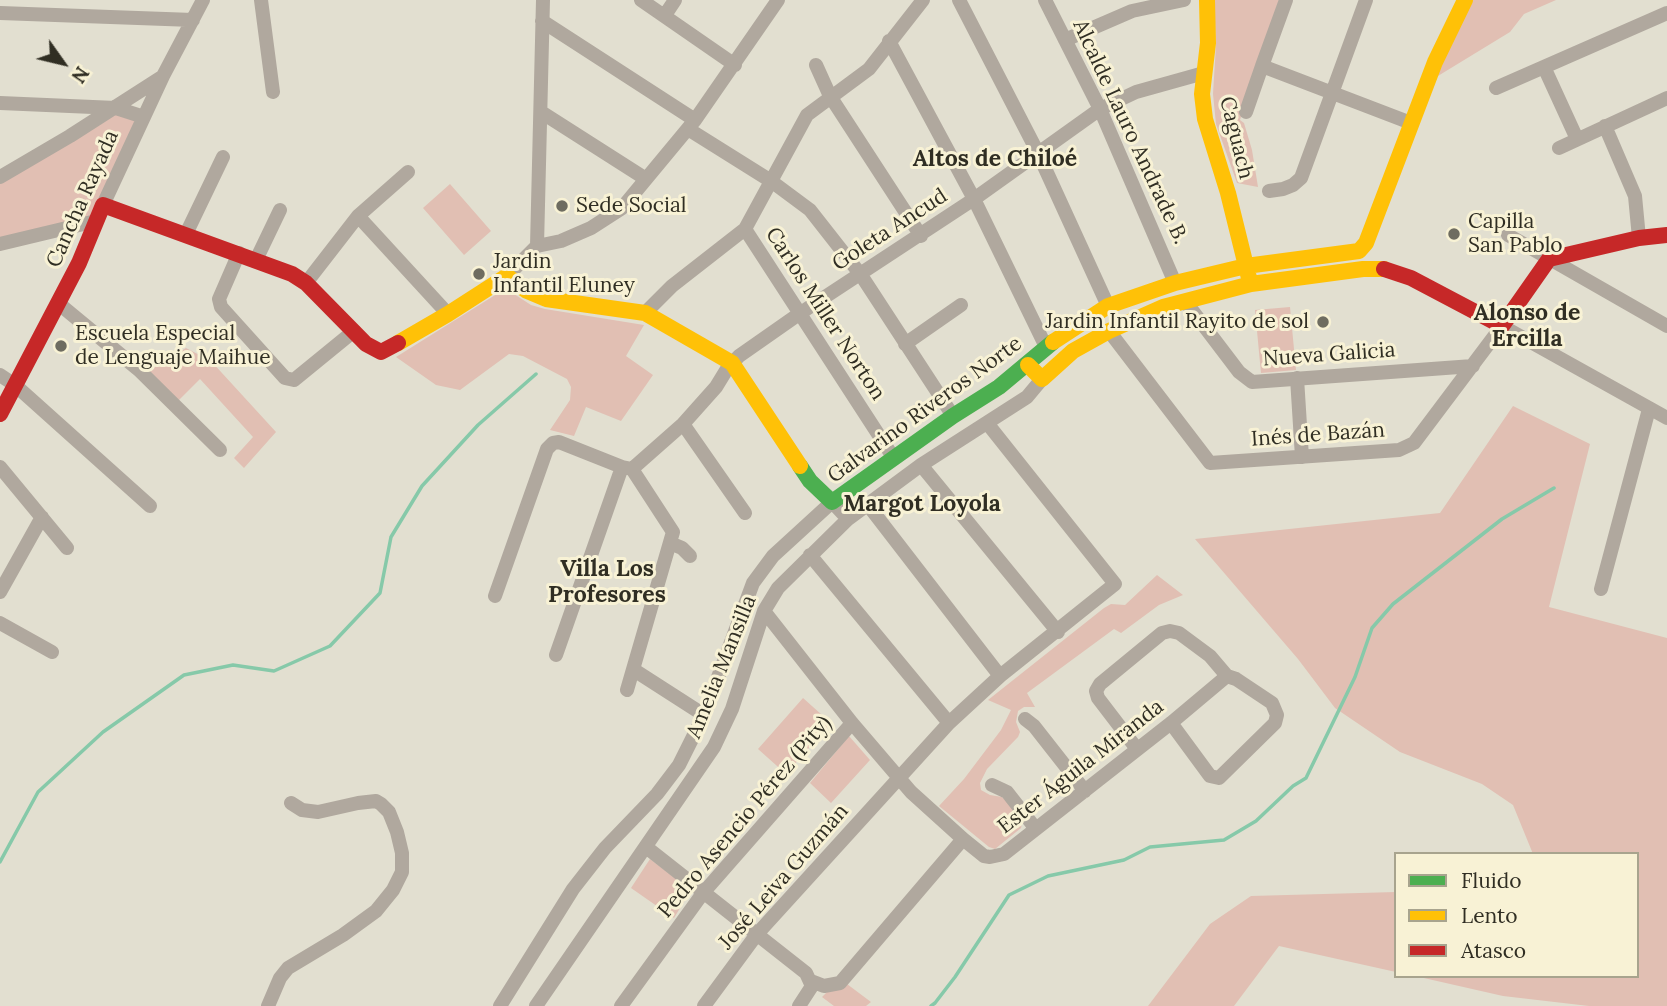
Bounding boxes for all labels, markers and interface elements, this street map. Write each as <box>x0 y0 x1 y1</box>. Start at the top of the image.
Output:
street label: Alcalde Lauro Andrade B. <box>1067 16 1193 248</box>
north arrow <box>28 28 98 98</box>
text: N <box>66 62 94 88</box>
street label: Caguach <box>1214 94 1258 182</box>
street label: Cancha Rayada <box>41 126 125 272</box>
district label: Altos de Chiloé <box>913 145 1077 173</box>
street label: Goleta Ancud <box>828 184 952 276</box>
place label: Sede Social <box>576 193 686 219</box>
marker: Sede Social <box>554 198 570 214</box>
place label: Capilla San Pablo <box>1468 209 1563 259</box>
street label: Carlos Miller Norton <box>760 223 890 405</box>
marker: Capilla San Pablo <box>1446 226 1462 242</box>
place label: Jardin Infantil Eluney <box>493 249 635 299</box>
marker: Jardin Infantil Eluney <box>471 266 487 282</box>
district label: Alonso de Ercilla <box>1474 299 1580 353</box>
place label: Jardin Infantil Rayito de sol <box>1045 309 1309 335</box>
marker: Jardin Infantil Rayito de sol <box>1315 314 1331 330</box>
place label: Escuela Especial de Lenguaje Maihue <box>75 321 271 371</box>
street label: Galvarino Riveros Norte <box>823 331 1027 489</box>
marker: Escuela Especial de Lenguaje Maihue <box>53 338 69 354</box>
street label: Nueva Galicia <box>1262 338 1396 372</box>
street label: Inés de Bazán <box>1250 418 1386 452</box>
district label: Margot Loyola <box>843 490 1001 518</box>
district label: Villa Los Profesores <box>548 555 666 609</box>
street label: Amelia Mansilla <box>682 592 762 742</box>
street label: Ester Águila Miranda <box>993 694 1169 840</box>
street label: Pedro Asencio Pérez (Pity) <box>653 711 837 923</box>
street label: José Leiva Guzmán <box>714 799 854 955</box>
legend <box>1394 852 1639 978</box>
text: Fluido <box>1461 867 1522 894</box>
text: Lento <box>1461 902 1518 929</box>
text: Atasco <box>1461 937 1526 964</box>

